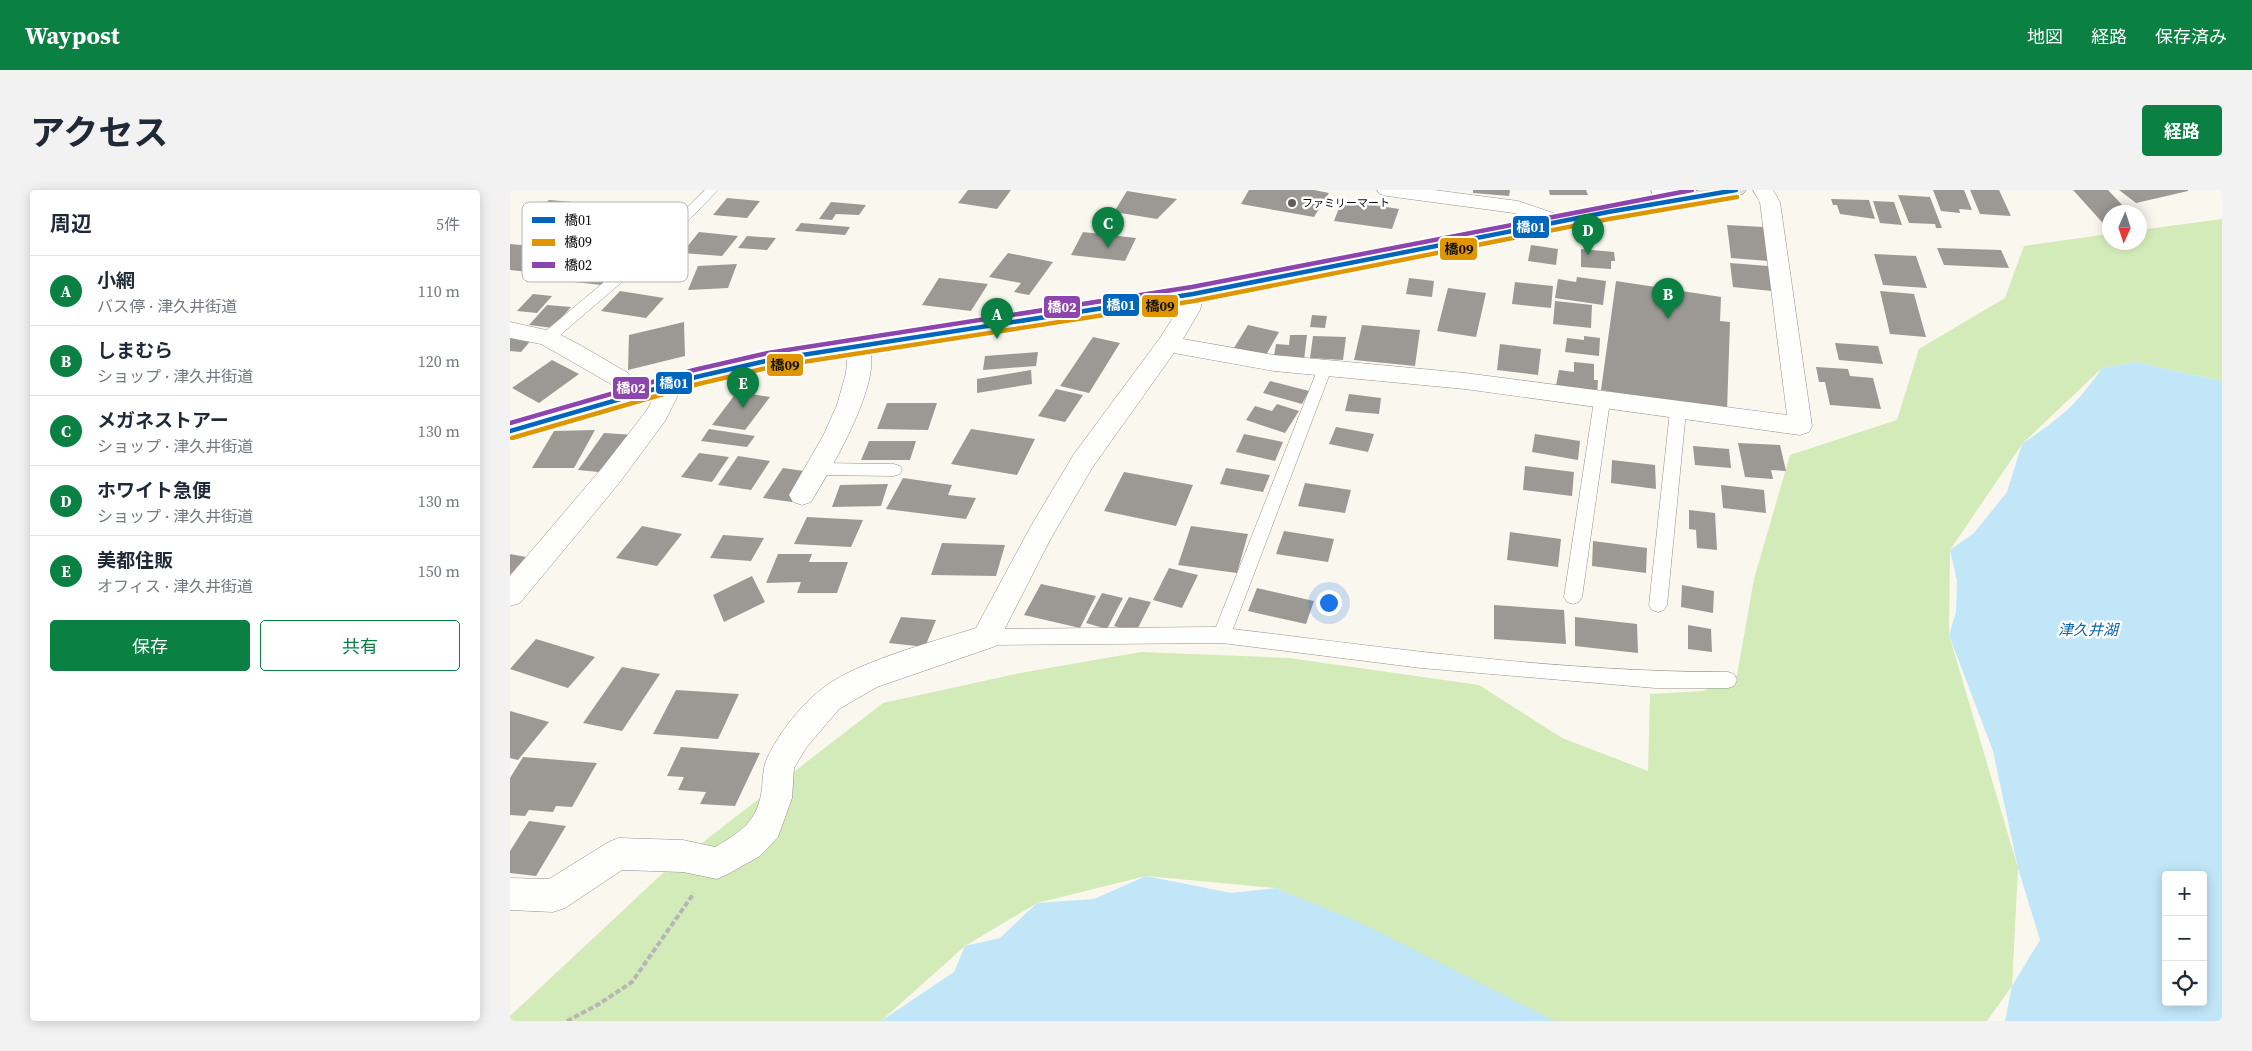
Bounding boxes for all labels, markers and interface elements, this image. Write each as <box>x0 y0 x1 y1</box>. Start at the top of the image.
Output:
text: Waypost <box>25 19 120 52</box>
text: 地図 <box>2027 24 2063 49</box>
text: 経路 <box>2091 24 2127 49</box>
text: 保存済み <box>2155 24 2227 49</box>
button: 経路 <box>2142 105 2222 156</box>
text: アクセス <box>30 109 168 157</box>
place label: ファミリーマート <box>1302 196 1390 211</box>
marker: ファミリーマート <box>1286 197 1298 209</box>
legend <box>522 202 688 282</box>
north arrow <box>2102 205 2147 250</box>
pin: C <box>1092 207 1124 248</box>
text: 周辺 <box>50 209 92 238</box>
text: 橋01 <box>564 210 592 230</box>
text: 5件 <box>436 213 460 235</box>
pin: D <box>1572 214 1604 255</box>
line badge: 橋01 <box>1512 215 1550 239</box>
text: 橋01 <box>1516 217 1546 237</box>
text: 橋09 <box>564 232 592 252</box>
line badge: 橋09 <box>1439 237 1478 261</box>
text: 橋09 <box>1444 239 1474 259</box>
text: 橋02 <box>564 255 592 275</box>
text: 小網 <box>97 267 135 293</box>
pin: B <box>1652 278 1684 319</box>
text: A <box>61 280 71 302</box>
text: 110 m <box>418 280 460 302</box>
line badge: 橋01 <box>1102 293 1140 317</box>
line badge: 橋09 <box>1141 294 1179 318</box>
text: バス停 · 津久井街道 <box>97 295 237 317</box>
line badge: 橋02 <box>1043 295 1081 319</box>
text: 橋01 <box>1106 295 1136 315</box>
text: 橋09 <box>1145 296 1175 316</box>
text: 橋02 <box>1047 297 1077 317</box>
pin: A <box>981 298 1013 339</box>
text: しまむら <box>97 337 173 363</box>
text: B <box>61 350 71 372</box>
text: 120 m <box>418 350 460 372</box>
line badge: 橋09 <box>766 353 804 377</box>
text: 橋09 <box>770 355 800 375</box>
text: ショップ · 津久井街道 <box>97 365 253 387</box>
pin: E <box>727 367 759 408</box>
line badge: 橋01 <box>655 371 693 395</box>
text: 橋01 <box>659 373 689 393</box>
line badge: 橋02 <box>612 376 650 400</box>
text: 橋02 <box>616 378 646 398</box>
text: メガネストアー <box>97 407 229 433</box>
text: C <box>61 420 71 442</box>
text: 130 m <box>418 420 460 442</box>
text: ショップ · 津久井街道 <box>97 435 253 457</box>
text: ホワイト急便 <box>97 477 211 503</box>
text: D <box>60 490 72 512</box>
text: 130 m <box>418 490 460 512</box>
text: ショップ · 津久井街道 <box>97 505 253 527</box>
text: 美都住販 <box>97 547 173 573</box>
text: E <box>61 560 71 582</box>
text: 150 m <box>418 560 460 582</box>
text: オフィス · 津久井街道 <box>97 575 253 597</box>
your location <box>1316 590 1342 616</box>
water label: 津久井湖 <box>2058 619 2120 640</box>
button: 保存 <box>50 620 250 671</box>
button: 共有 <box>260 620 460 671</box>
map controls <box>2162 871 2207 1006</box>
button: + <box>2162 871 2207 916</box>
button: − <box>2162 916 2207 961</box>
button: locate <box>2162 961 2207 1006</box>

